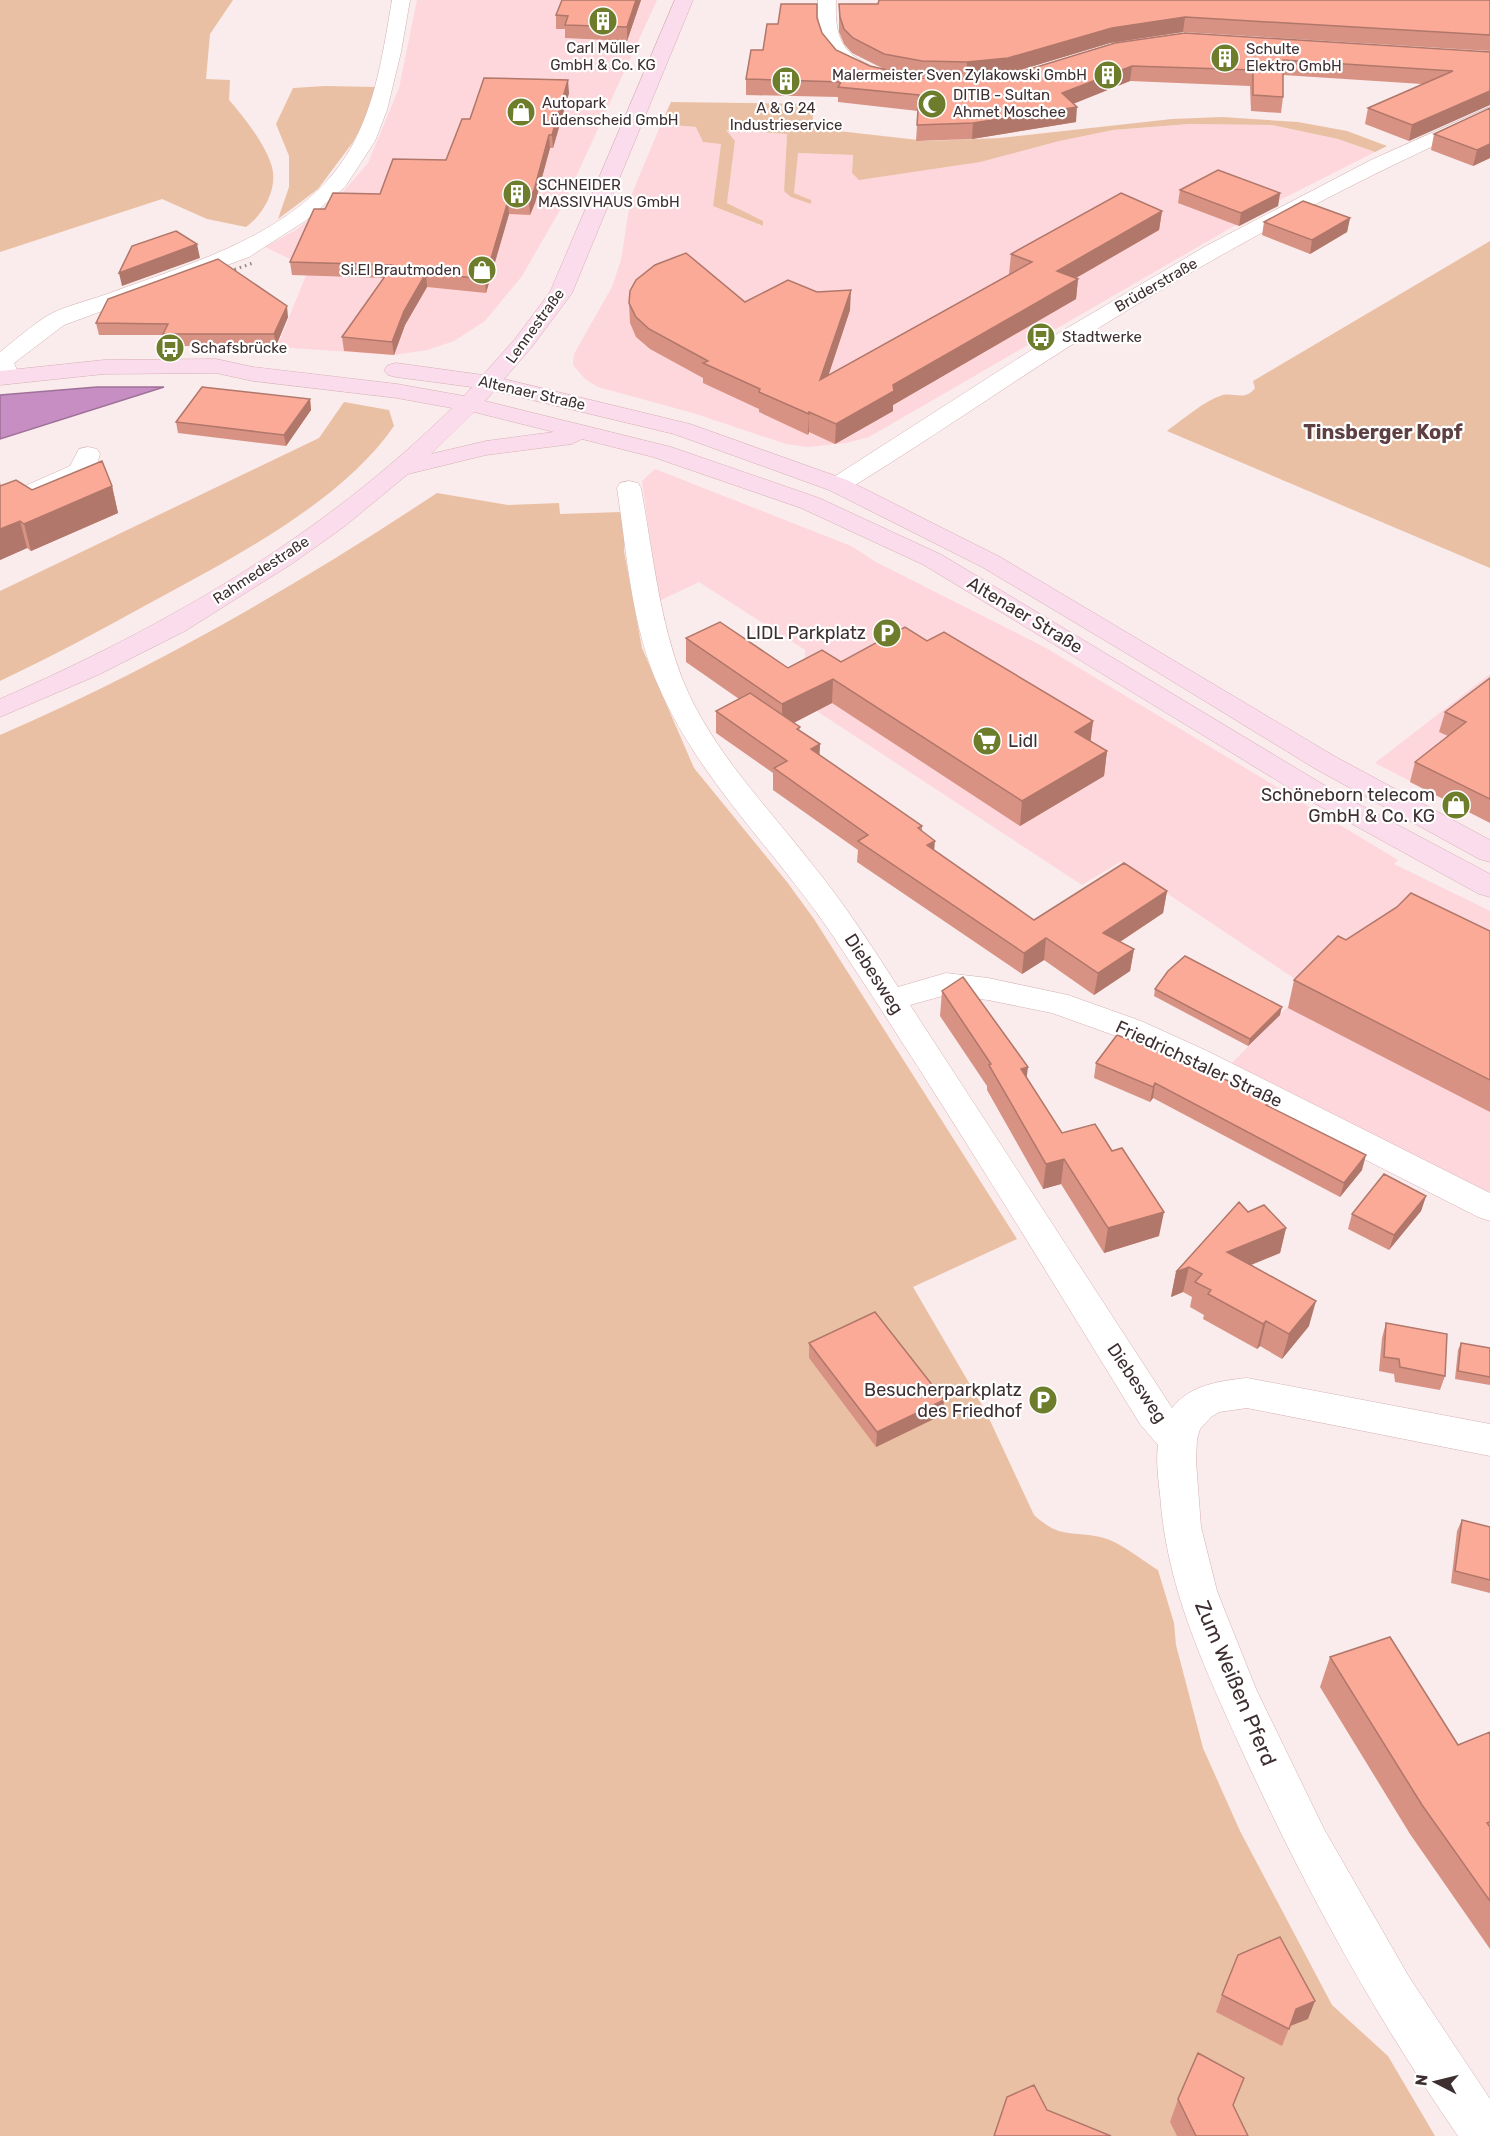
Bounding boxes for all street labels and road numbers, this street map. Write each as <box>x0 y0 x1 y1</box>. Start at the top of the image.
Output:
street label: Brüderstraße <box>1112 254 1200 316</box>
street label: Lennestraße <box>502 285 568 367</box>
street label: Altenaer Straße <box>477 372 587 414</box>
street label: Rahmedestraße <box>210 532 312 608</box>
street label: Altenaer Straße <box>963 572 1087 658</box>
street label: Diebesweg <box>840 930 908 1018</box>
street label: Friedrichstaler Straße <box>1112 1016 1286 1112</box>
street label: Diebesweg <box>1102 1339 1172 1427</box>
street label: Zum Weißen Pferd <box>1190 1597 1282 1769</box>

